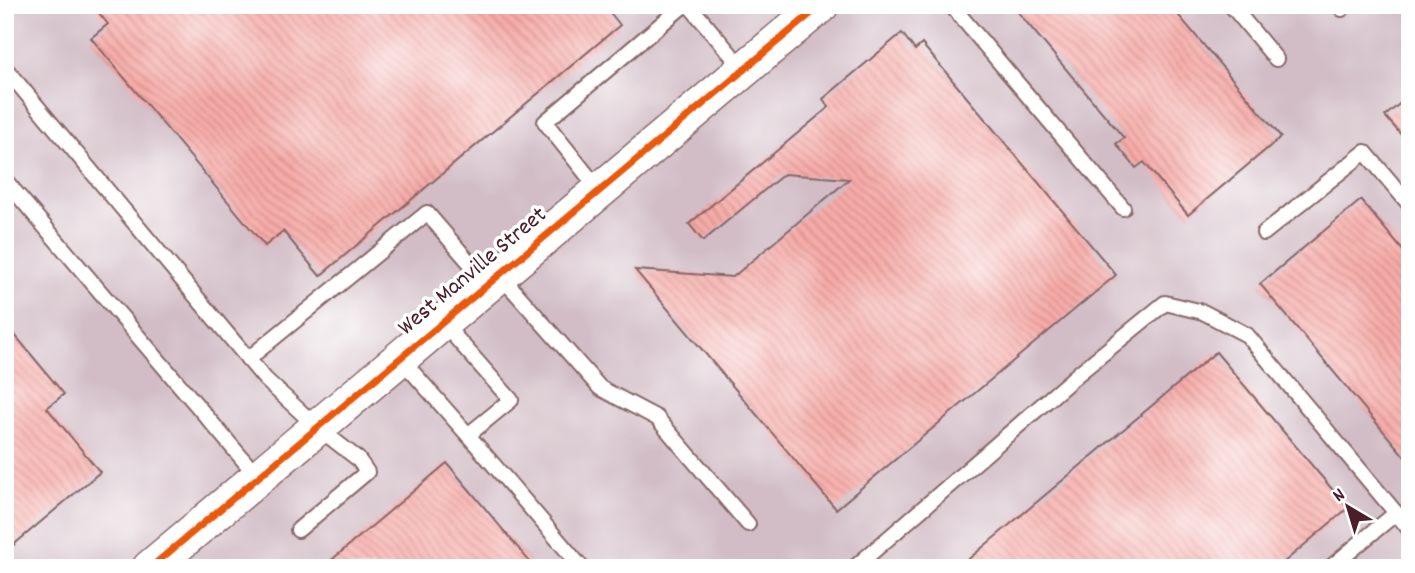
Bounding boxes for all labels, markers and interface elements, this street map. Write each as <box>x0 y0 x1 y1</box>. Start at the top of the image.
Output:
street label: West Manville Street <box>391 199 555 345</box>
north arrow <box>1314 472 1384 542</box>
text: N <box>1328 483 1352 510</box>

